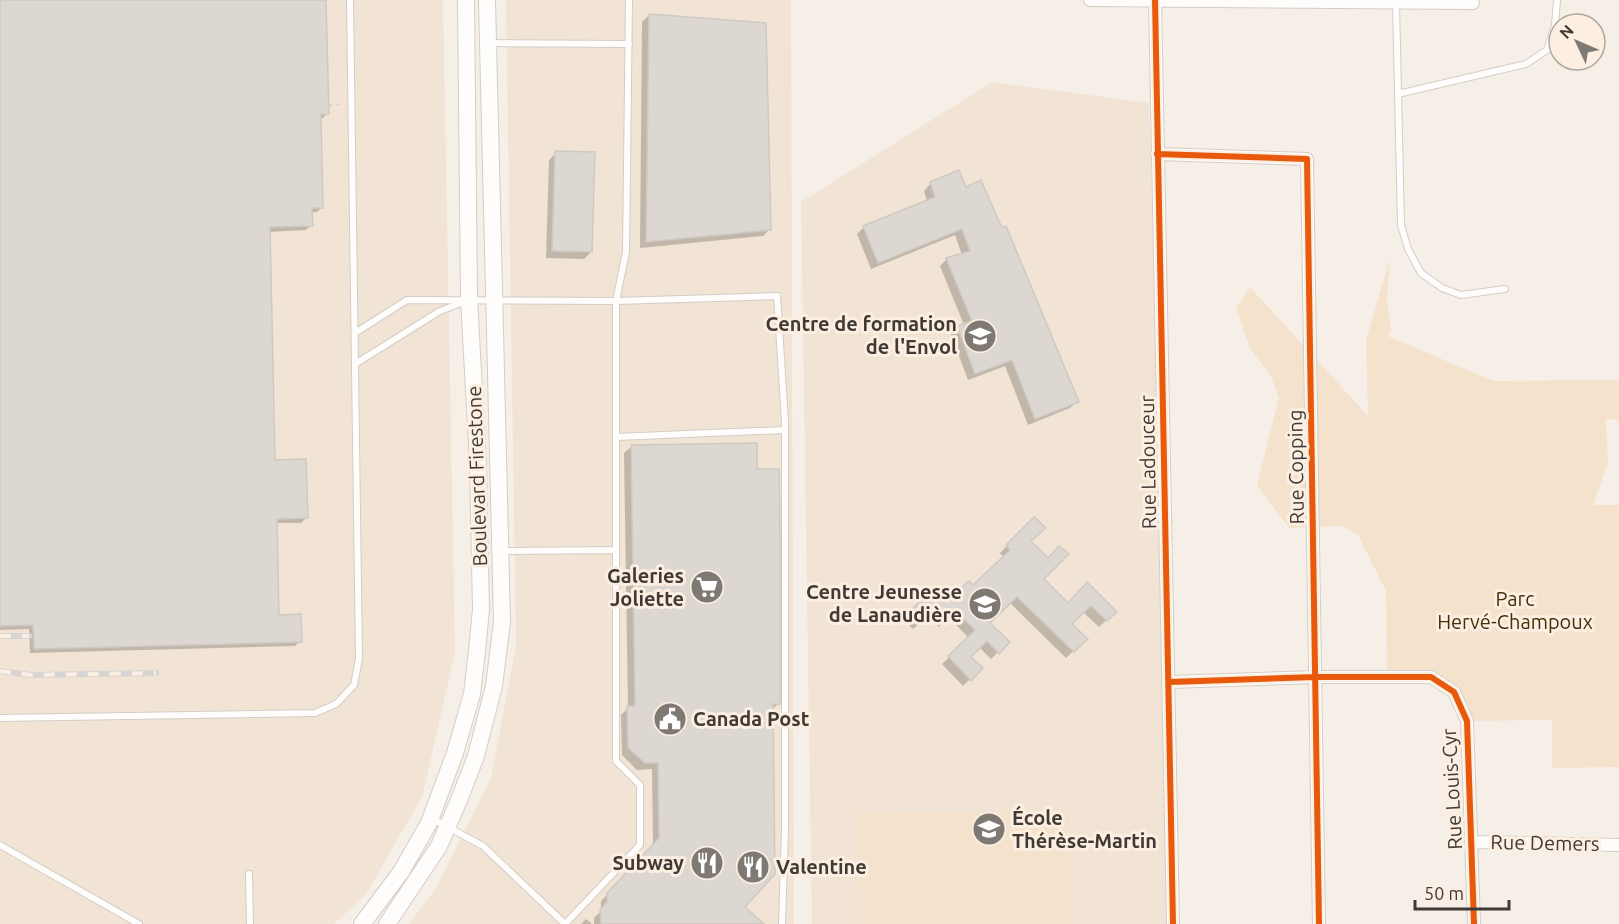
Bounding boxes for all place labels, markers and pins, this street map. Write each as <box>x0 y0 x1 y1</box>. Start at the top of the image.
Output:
place label: Centre de formation de l'Envol <box>766 312 957 358</box>
school or university icon: Centre de formation de l'Envol <box>962 318 998 354</box>
place label: Galeries Joliette <box>607 564 684 610</box>
supermarket icon: Galeries Joliette <box>689 569 725 605</box>
place label: Centre Jeunesse de Lanaudière <box>806 580 962 626</box>
school or university icon: Centre Jeunesse de Lanaudière <box>967 586 1003 622</box>
public building icon: Canada Post <box>652 701 688 737</box>
place label: Canada Post <box>693 707 810 730</box>
place label: École Thérèse-Martin <box>1012 805 1157 852</box>
school or university icon: École Thérèse-Martin <box>971 811 1007 847</box>
restaurant icon: Subway <box>689 845 725 881</box>
restaurant icon: Valentine <box>735 849 771 885</box>
place label: Subway <box>612 851 684 874</box>
place label: Valentine <box>776 855 867 878</box>

